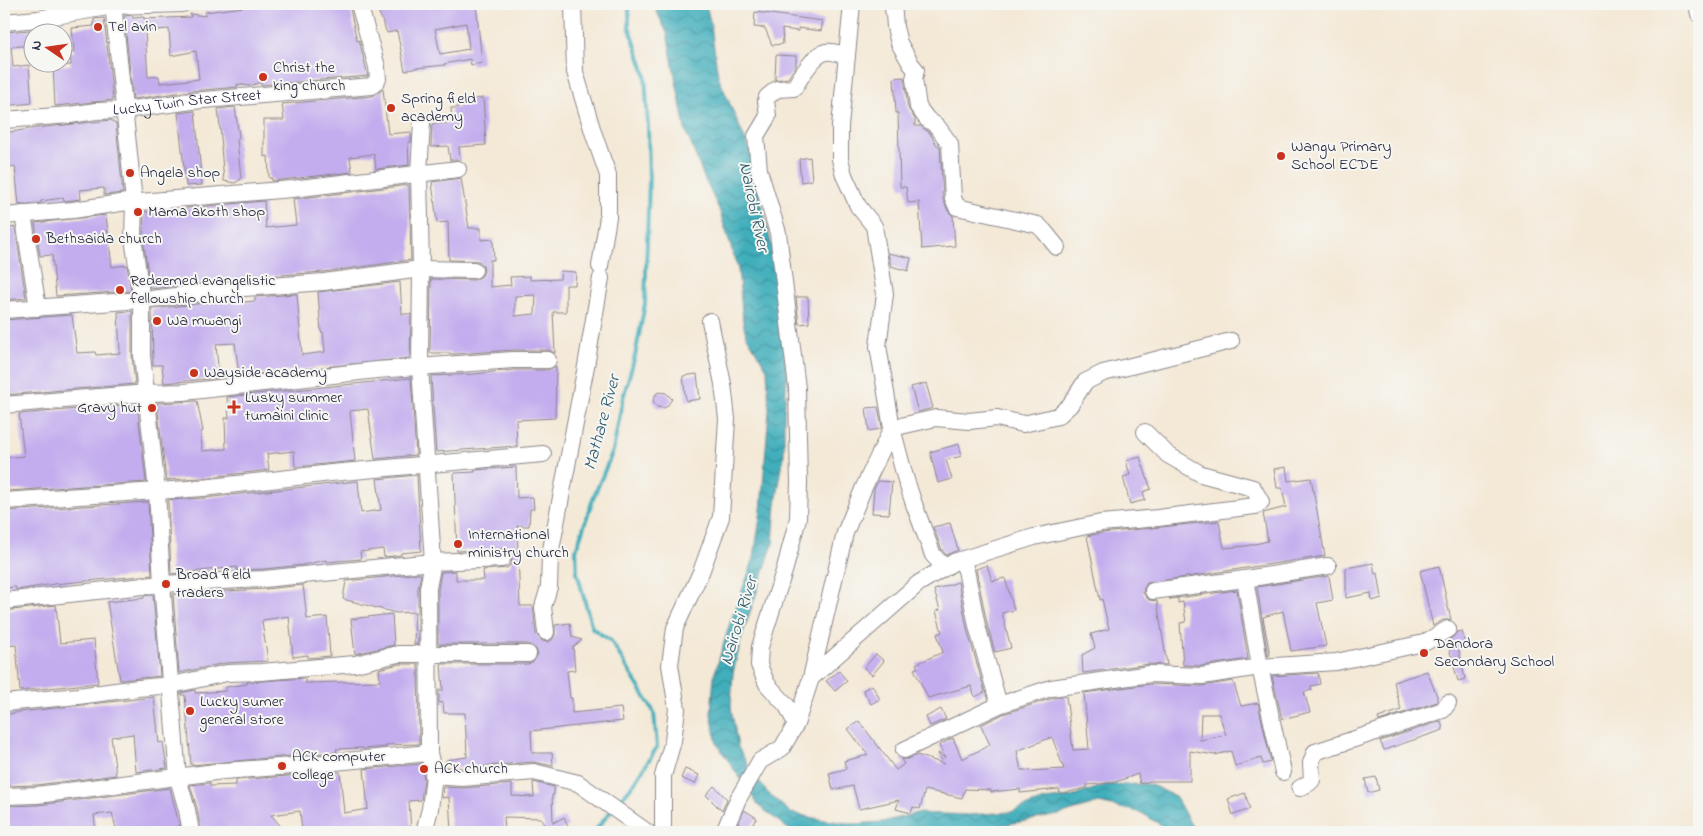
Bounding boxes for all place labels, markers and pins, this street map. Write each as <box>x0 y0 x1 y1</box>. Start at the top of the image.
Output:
place label: Tel avin <box>108 15 157 39</box>
marker: Tel avin <box>92 21 104 33</box>
place label: Christ the king church <box>273 56 345 98</box>
marker: Christ the king church <box>257 71 269 83</box>
place label: Spring field academy <box>401 87 476 129</box>
marker: Spring field academy <box>385 102 397 114</box>
place label: Wangu Primary School ECDE <box>1291 135 1391 177</box>
marker: Wangu Primary School ECDE <box>1275 150 1287 162</box>
place label: Angela shop <box>140 161 221 185</box>
marker: Angela shop <box>124 167 136 179</box>
place label: Mama akoth shop <box>148 200 265 224</box>
marker: Mama akoth shop <box>132 206 144 218</box>
place label: Bethsaida church <box>45 227 162 251</box>
marker: Bethsaida church <box>30 233 42 245</box>
place label: Redeemed evangelistic fellowship church <box>130 269 276 311</box>
marker: Redeemed evangelistic fellowship church <box>114 284 126 296</box>
place label: Wa mwangi <box>167 309 242 333</box>
marker: Wa mwangi <box>151 315 163 327</box>
place label: Wayside academy <box>204 361 327 385</box>
marker: Wayside academy <box>188 367 200 379</box>
place label: Lusky summer tumaini clinic <box>245 386 342 428</box>
place label: Gravy hut <box>77 396 143 420</box>
marker: Lusky summer tumaini clinic <box>227 400 241 414</box>
marker: Gravy hut <box>146 402 158 414</box>
place label: International ministry church <box>468 523 569 565</box>
marker: International ministry church <box>452 538 464 550</box>
place label: Broad field traders <box>175 563 251 605</box>
marker: Broad field traders <box>160 578 172 590</box>
place label: Dandora Secondary School <box>1433 632 1554 674</box>
marker: Dandora Secondary School <box>1418 647 1430 659</box>
place label: Lucky sumer general store <box>199 690 285 732</box>
marker: Lucky sumer general store <box>184 705 196 717</box>
place label: ACK computer college <box>292 745 386 787</box>
place label: ACK church <box>434 757 508 781</box>
marker: ACK computer college <box>276 760 288 772</box>
marker: ACK church <box>418 763 430 775</box>

